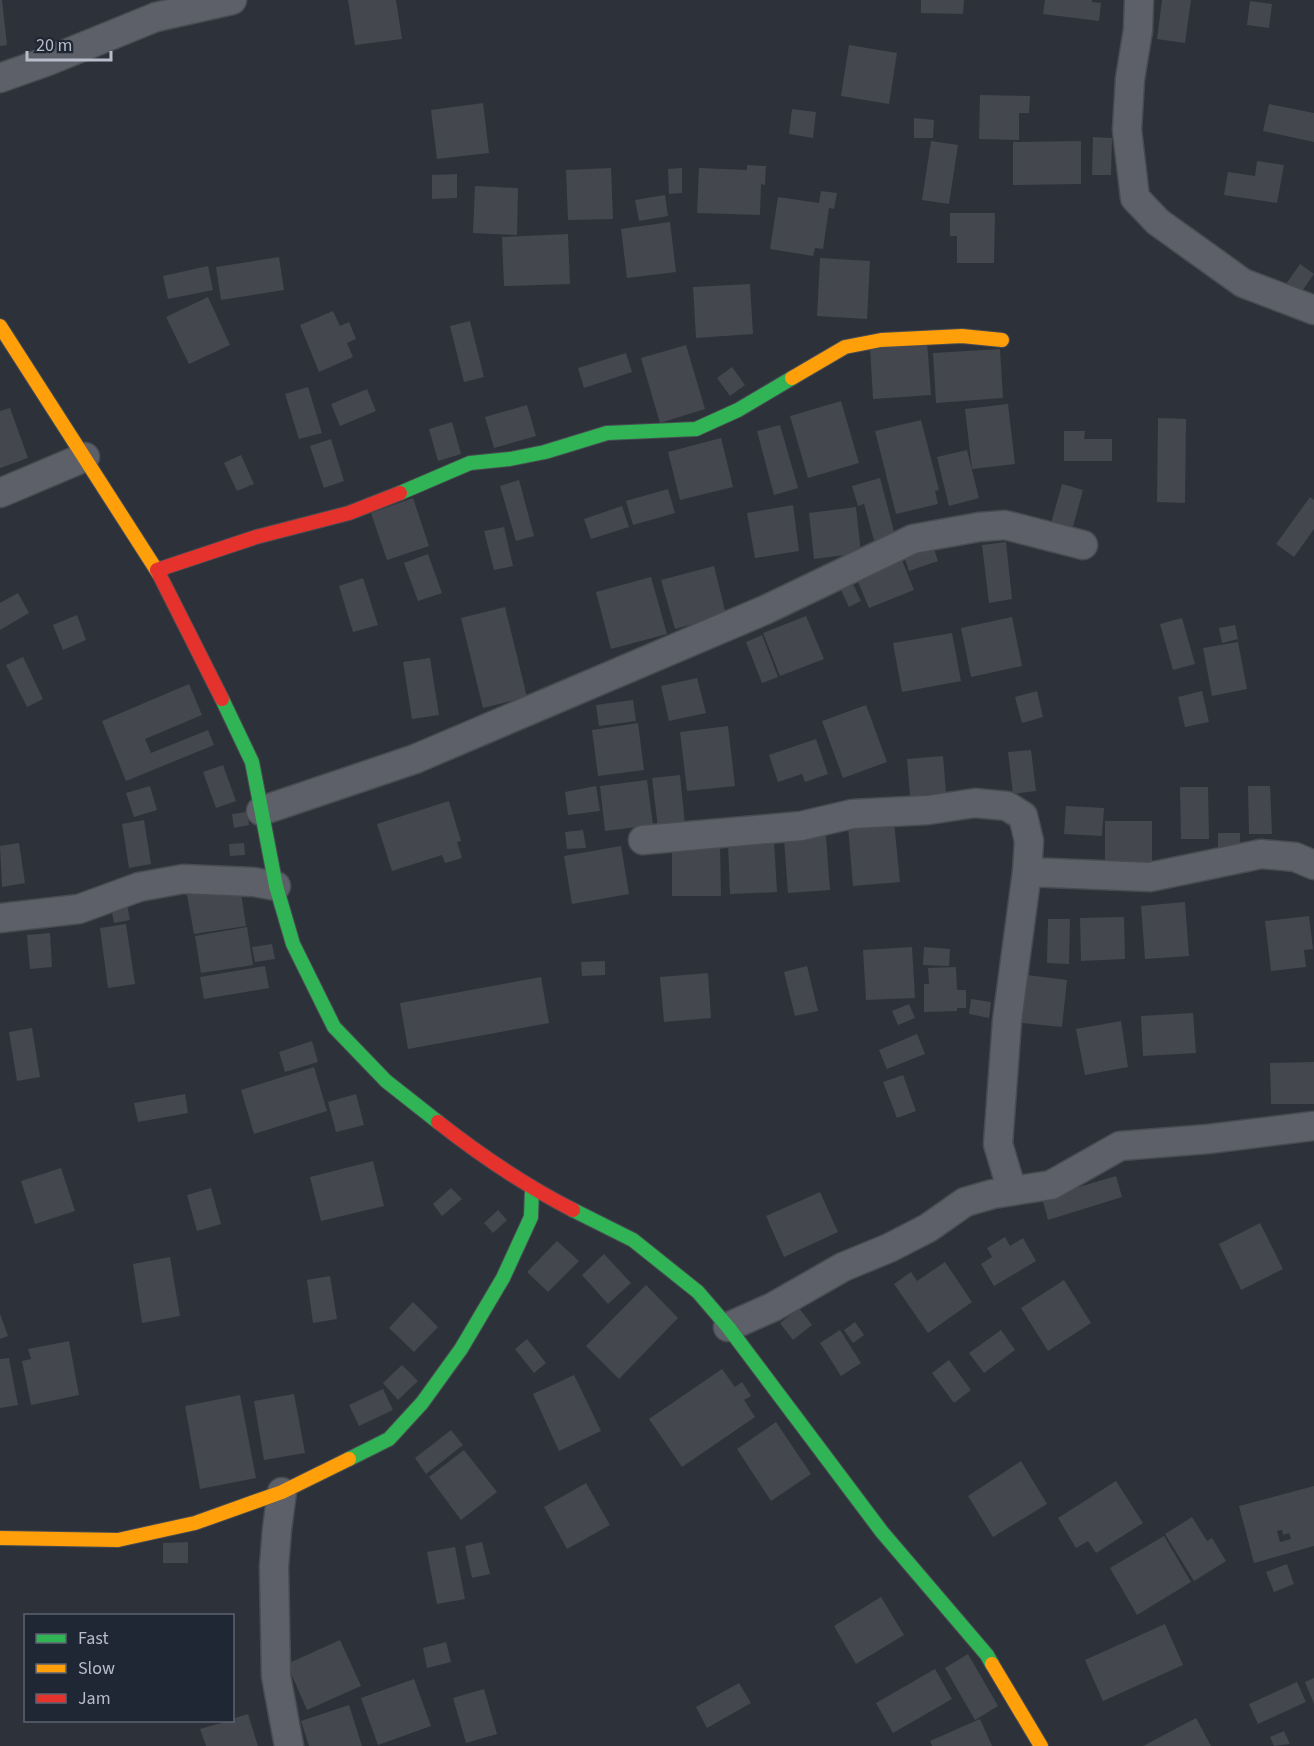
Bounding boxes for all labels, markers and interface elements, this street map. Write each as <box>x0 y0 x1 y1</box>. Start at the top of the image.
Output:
scale bar <box>27 24 111 62</box>
text: 20 m <box>36 33 72 58</box>
legend <box>24 1614 234 1722</box>
text: Fast <box>78 1626 109 1651</box>
text: Slow <box>78 1656 115 1681</box>
text: Jam <box>78 1686 111 1711</box>

